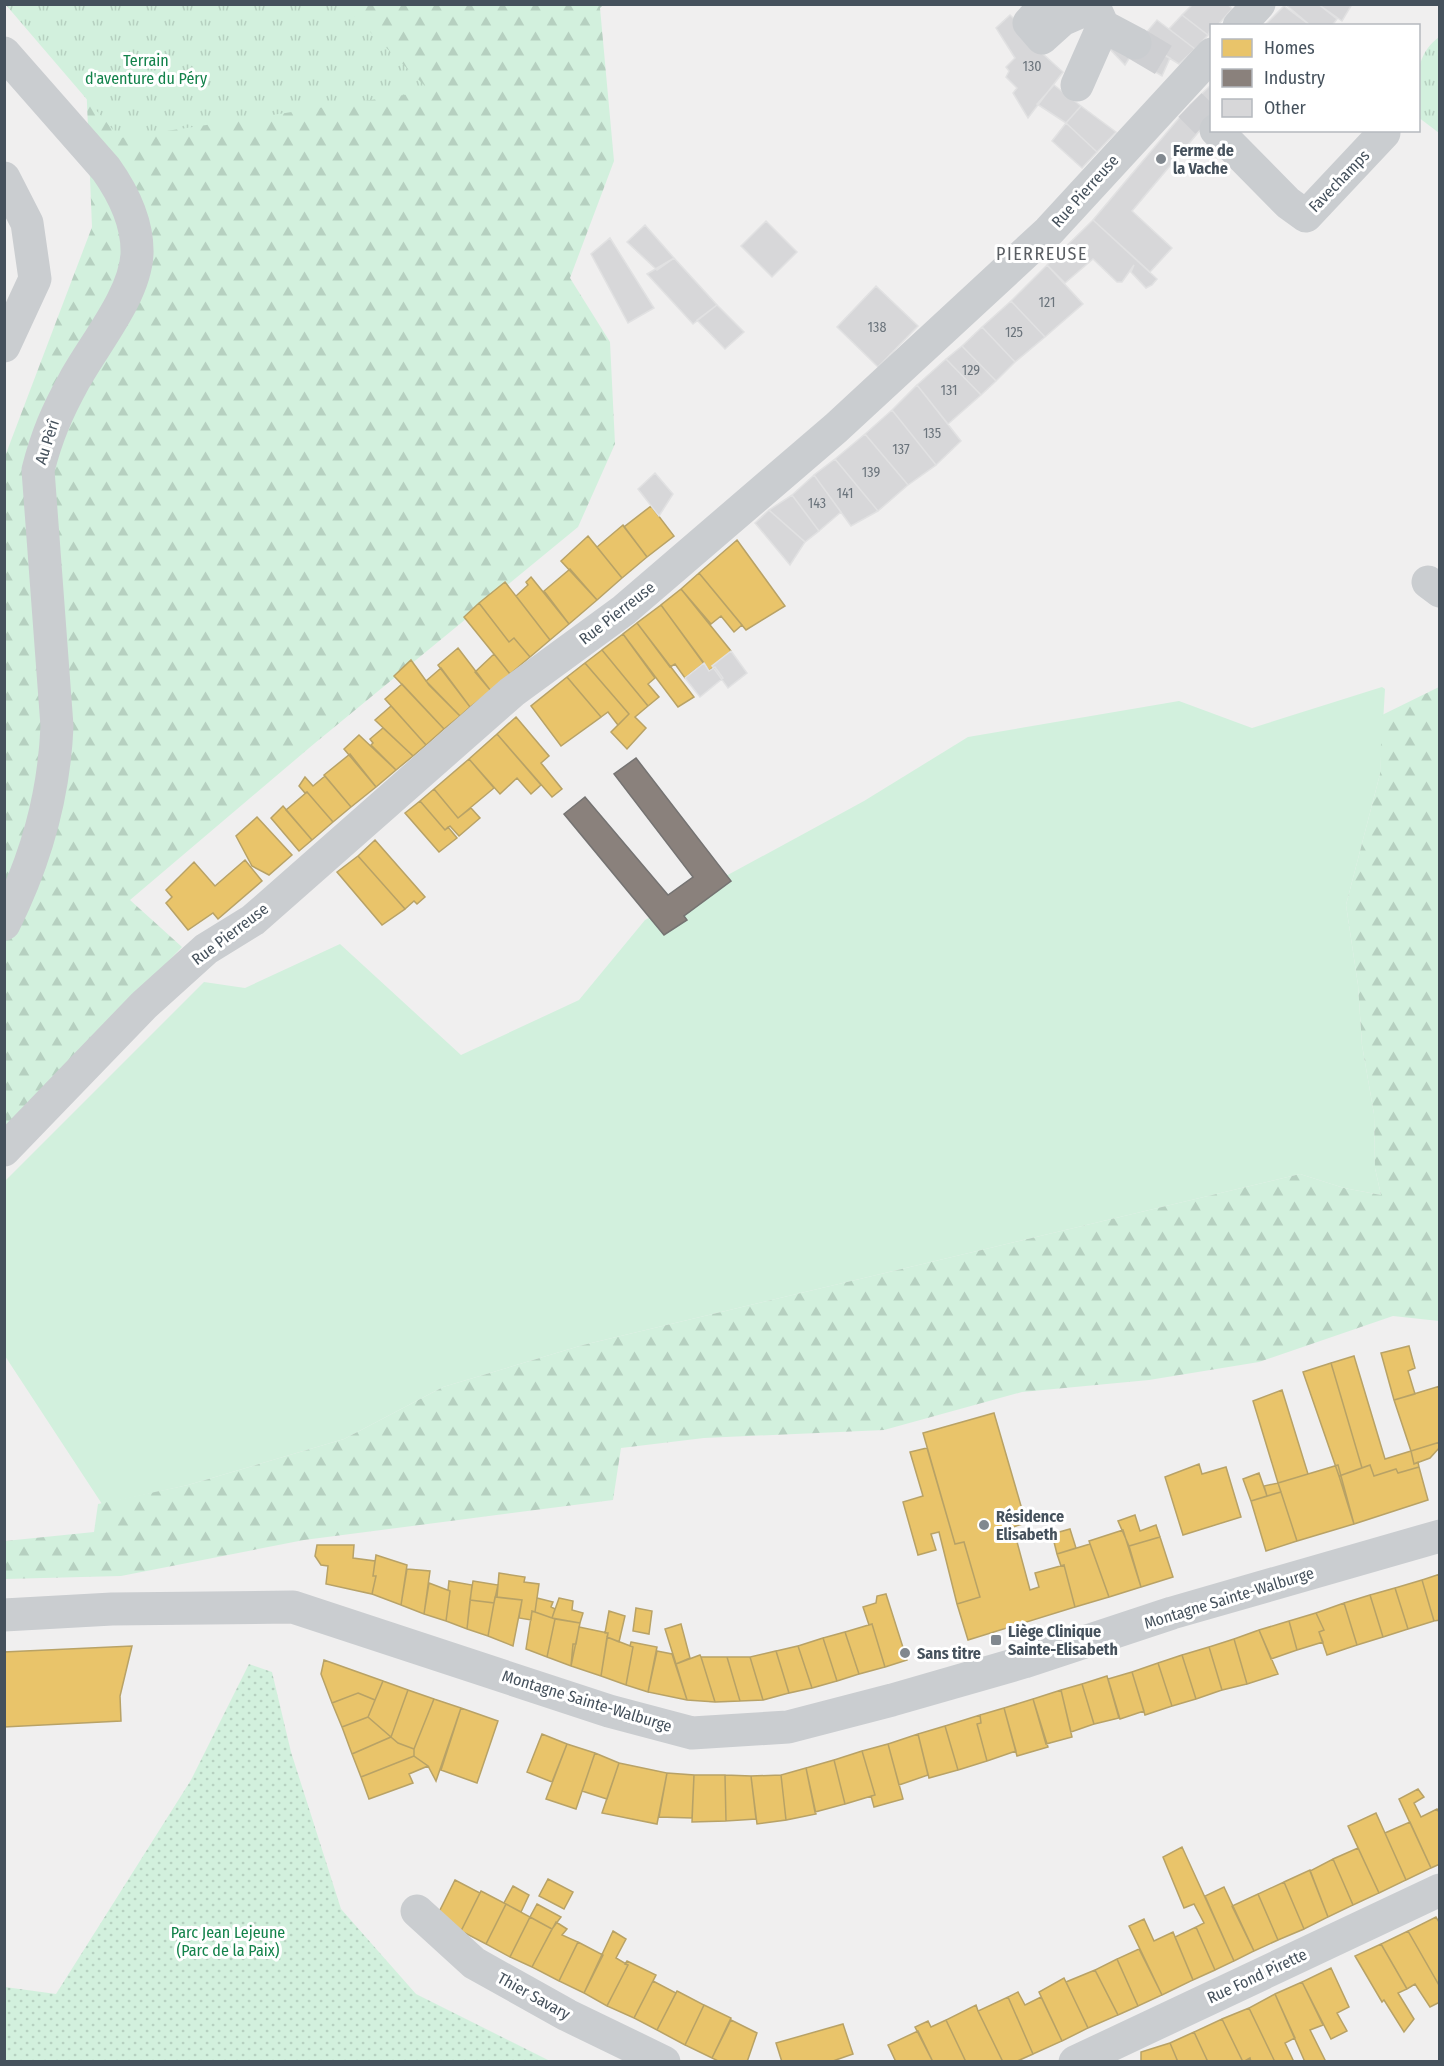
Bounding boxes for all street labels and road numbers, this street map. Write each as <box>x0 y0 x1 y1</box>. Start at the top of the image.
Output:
street label: Favechamps <box>1305 146 1374 216</box>
street label: Rue Pierreuse <box>1048 151 1122 231</box>
street label: Au Pèrî <box>31 416 63 467</box>
street label: Rue Pierreuse <box>575 578 659 648</box>
street label: Rue Pierreuse <box>188 899 272 969</box>
street label: Montagne Sainte-Walburge <box>1142 1563 1316 1633</box>
street label: Montagne Sainte-Walburge <box>500 1666 674 1736</box>
street label: Rue Fond Pirette <box>1204 1945 1310 2007</box>
street label: Thier Savary <box>494 1968 574 2024</box>

